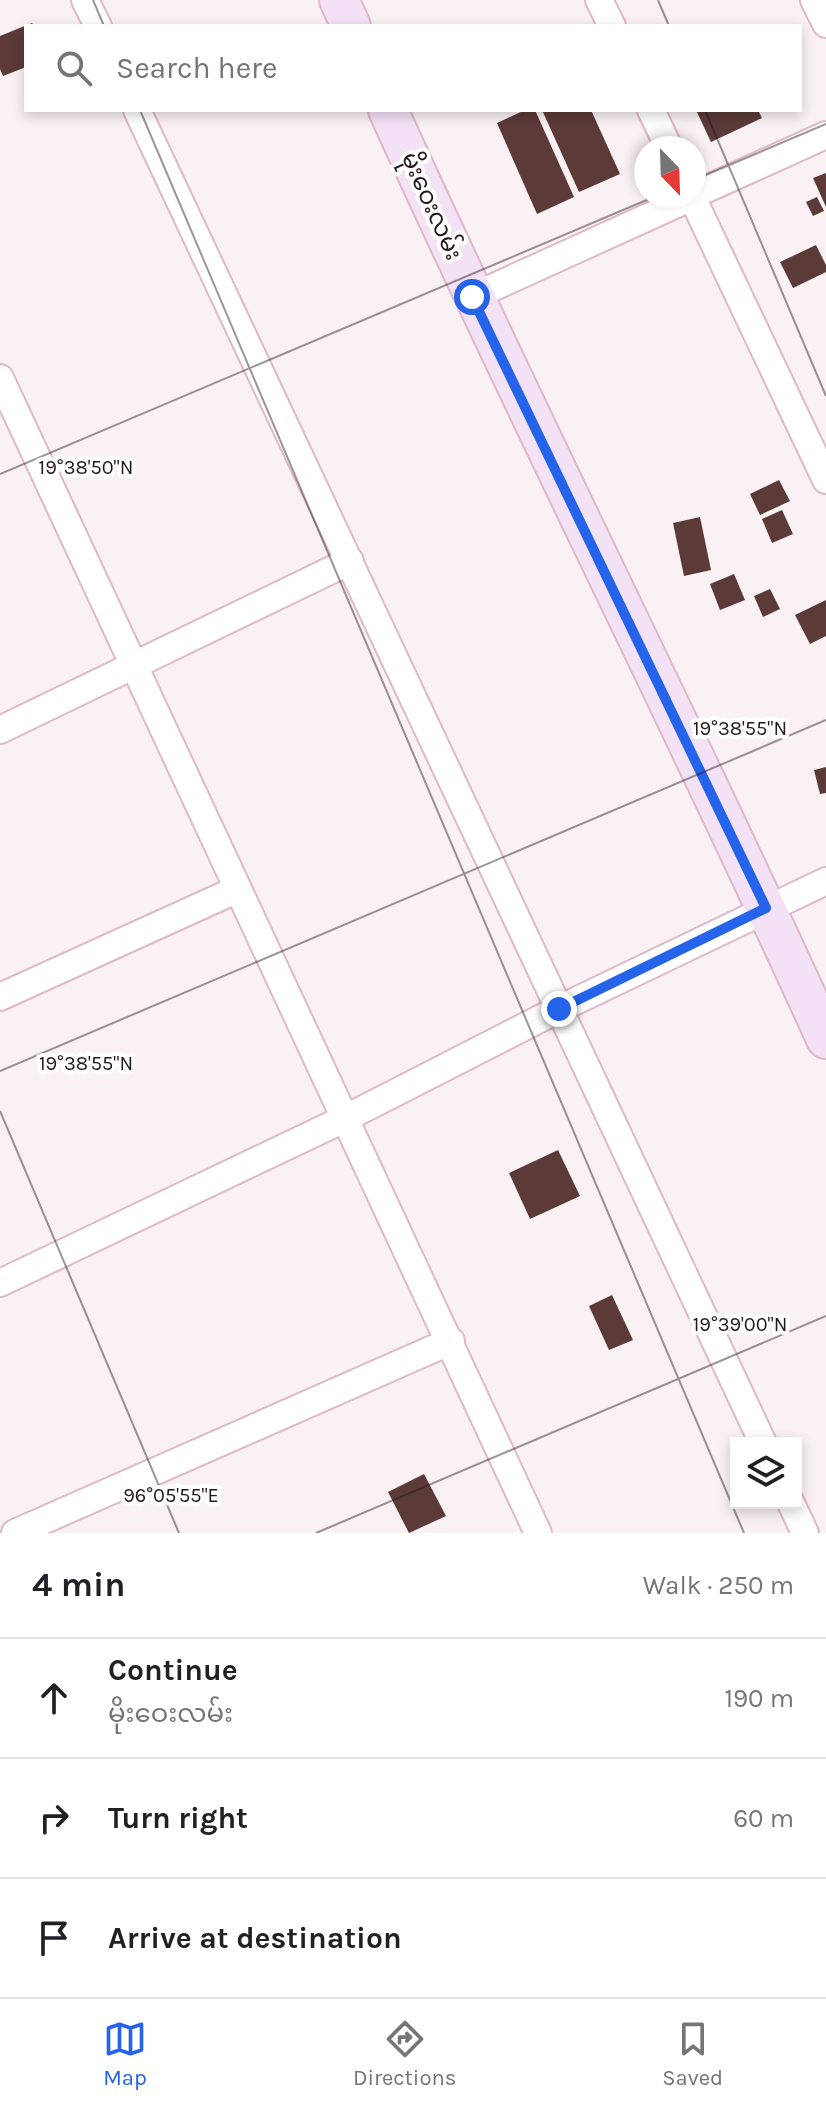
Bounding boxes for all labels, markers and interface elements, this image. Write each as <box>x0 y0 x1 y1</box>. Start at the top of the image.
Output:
search box <box>24 24 802 112</box>
icon: search <box>52 46 96 90</box>
text: Search here <box>116 50 277 86</box>
north arrow <box>634 136 706 208</box>
street label: မိုးဝေးလမ်း <box>391 147 470 266</box>
route start <box>454 279 490 315</box>
text: 19°38'50"N <box>39 456 133 479</box>
text: 19°38'55"N <box>693 717 787 740</box>
route end <box>541 991 577 1027</box>
text: 19°38'55"N <box>39 1052 133 1075</box>
text: 19°39'00"N <box>693 1313 787 1336</box>
map controls <box>730 1437 802 1509</box>
button: layers <box>730 1437 802 1509</box>
text: 96°05'55"E <box>123 1484 219 1507</box>
text: 4 min <box>32 1565 125 1605</box>
text: Walk · 250 m <box>643 1570 794 1601</box>
text: Continue <box>108 1652 238 1688</box>
icon: ahead <box>32 1676 76 1720</box>
text: 190 m <box>724 1683 794 1714</box>
text: မိုးဝေးလမ်း <box>108 1698 233 1729</box>
icon: right <box>32 1796 76 1840</box>
text: Turn right <box>108 1800 248 1836</box>
text: 60 m <box>733 1803 794 1834</box>
icon: arrive <box>32 1916 76 1960</box>
text: Arrive at destination <box>108 1920 402 1956</box>
tab: Map <box>103 2017 147 2091</box>
tab: Directions <box>353 2017 456 2091</box>
tab: Saved <box>662 2017 723 2091</box>

